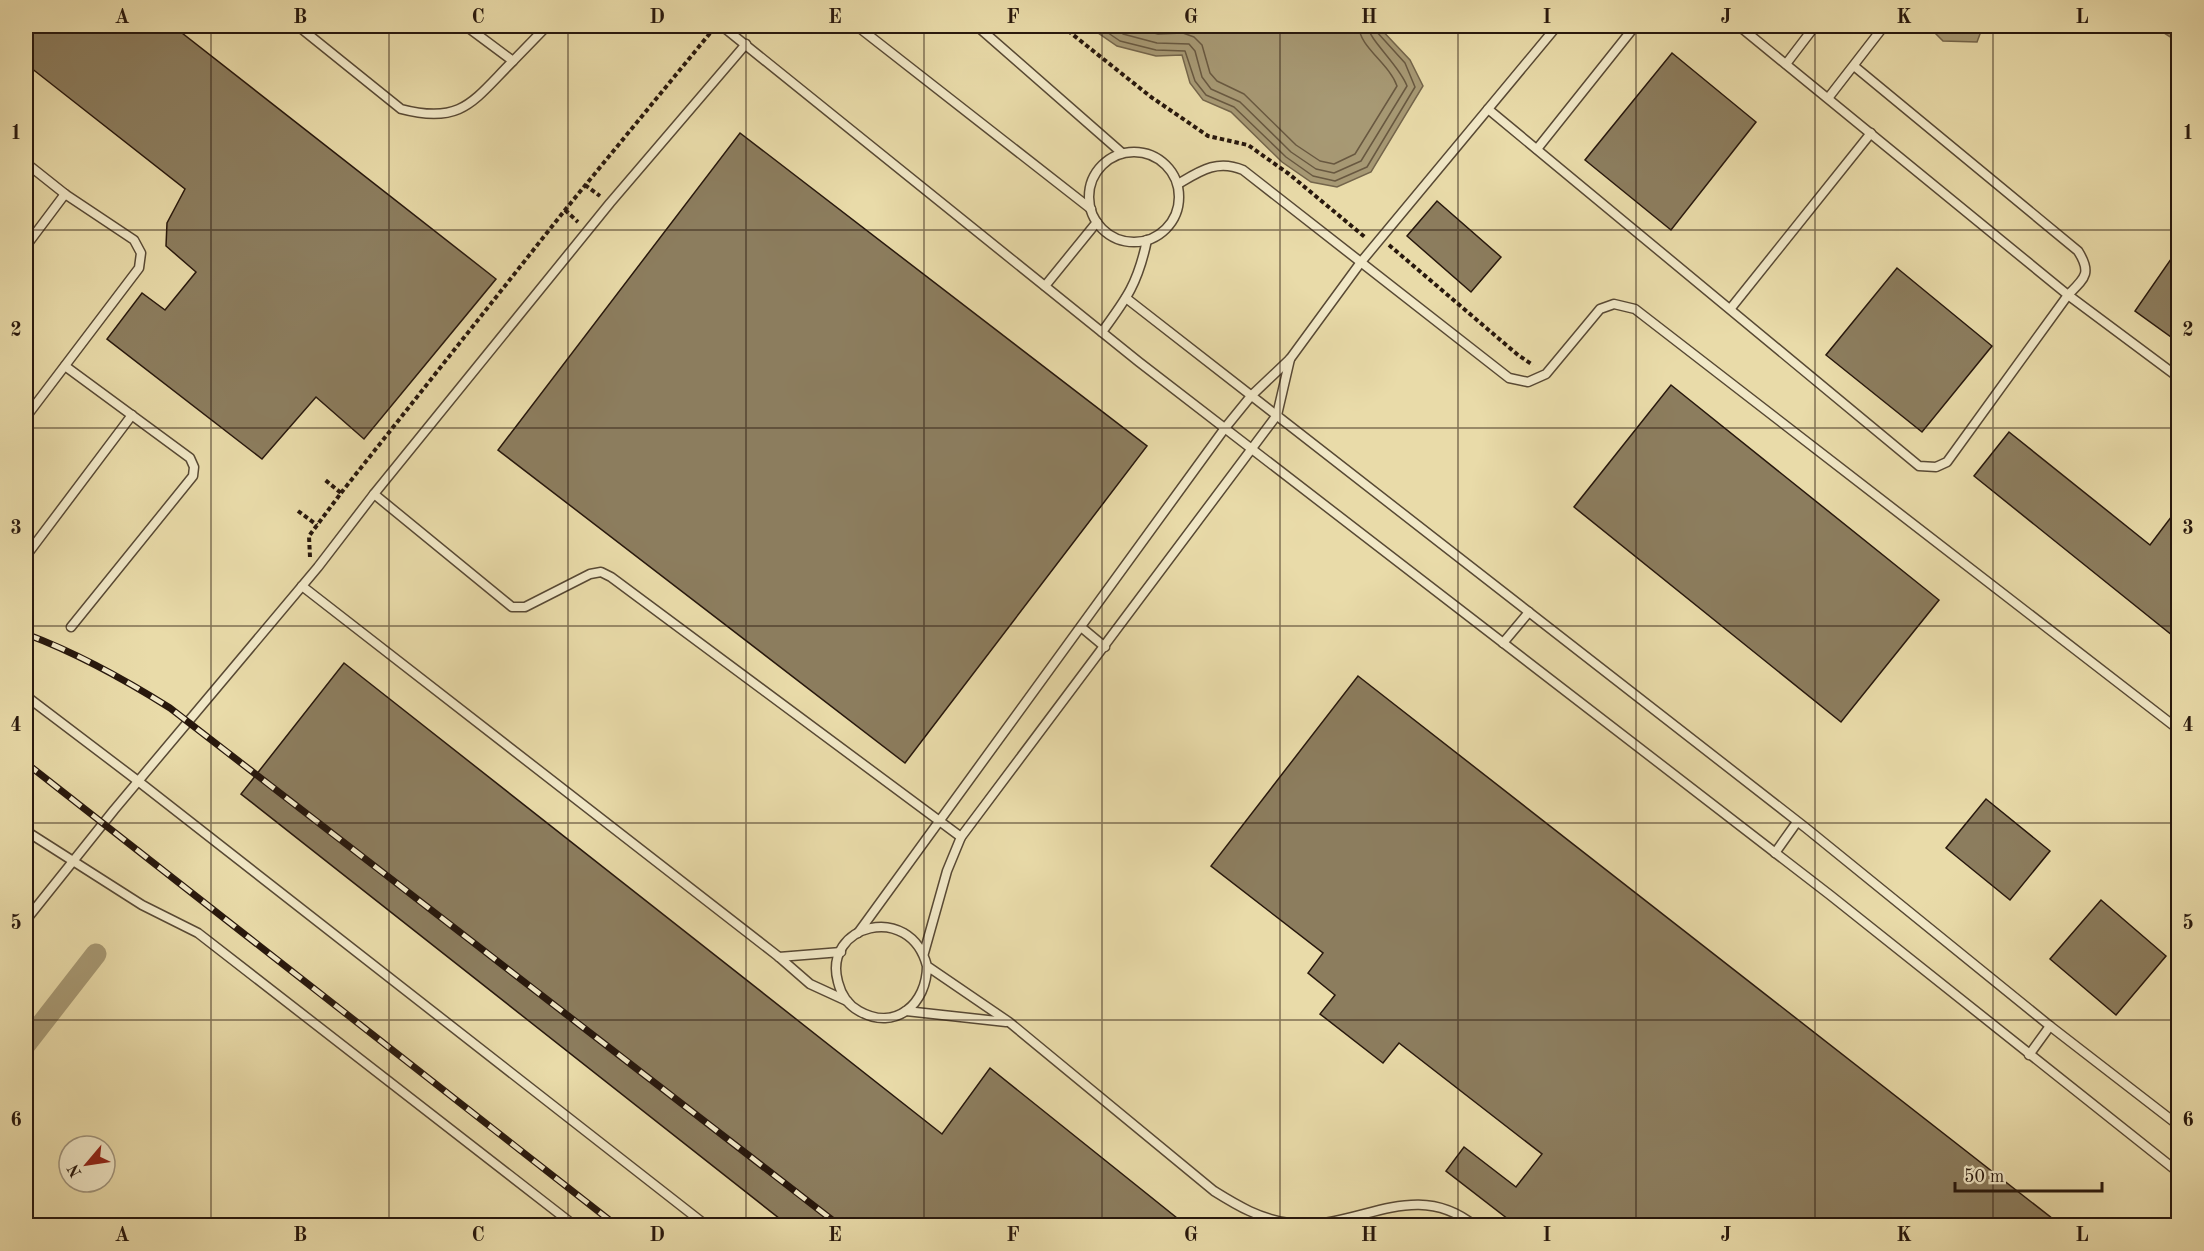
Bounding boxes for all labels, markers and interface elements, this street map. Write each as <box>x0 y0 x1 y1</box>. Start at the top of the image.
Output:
text: A <box>114 8 130 28</box>
text: B <box>293 8 307 28</box>
text: C <box>471 8 485 28</box>
text: D <box>649 8 665 28</box>
text: E <box>828 8 842 28</box>
text: F <box>1006 8 1020 28</box>
text: G <box>1184 8 1198 28</box>
text: H <box>1361 8 1377 28</box>
text: I <box>1543 8 1551 28</box>
text: J <box>1721 8 1732 28</box>
text: K <box>1896 8 1912 28</box>
text: L <box>2075 8 2089 28</box>
text: 1 <box>10 124 22 144</box>
text: 1 <box>2182 124 2194 144</box>
text: 2 <box>10 321 22 341</box>
text: 2 <box>2182 321 2194 341</box>
text: 3 <box>10 519 22 539</box>
text: 3 <box>2182 519 2194 539</box>
text: 4 <box>10 716 22 736</box>
text: 4 <box>2182 716 2194 736</box>
text: 5 <box>10 913 22 934</box>
text: 5 <box>2182 913 2194 934</box>
text: 6 <box>10 1111 22 1131</box>
text: 6 <box>2182 1111 2194 1131</box>
north arrow <box>57 1134 117 1194</box>
scale bar <box>1955 1155 2102 1193</box>
text: N <box>65 1160 86 1180</box>
text: 50 m <box>1964 1168 2004 1186</box>
text: A <box>114 1226 130 1246</box>
text: B <box>293 1226 307 1246</box>
text: C <box>471 1226 485 1246</box>
text: D <box>649 1226 665 1246</box>
text: E <box>828 1226 842 1246</box>
text: F <box>1006 1226 1020 1246</box>
text: G <box>1184 1226 1198 1246</box>
text: H <box>1361 1226 1377 1246</box>
text: I <box>1543 1226 1551 1246</box>
text: J <box>1721 1226 1732 1246</box>
text: K <box>1896 1226 1912 1246</box>
text: L <box>2075 1226 2089 1246</box>

